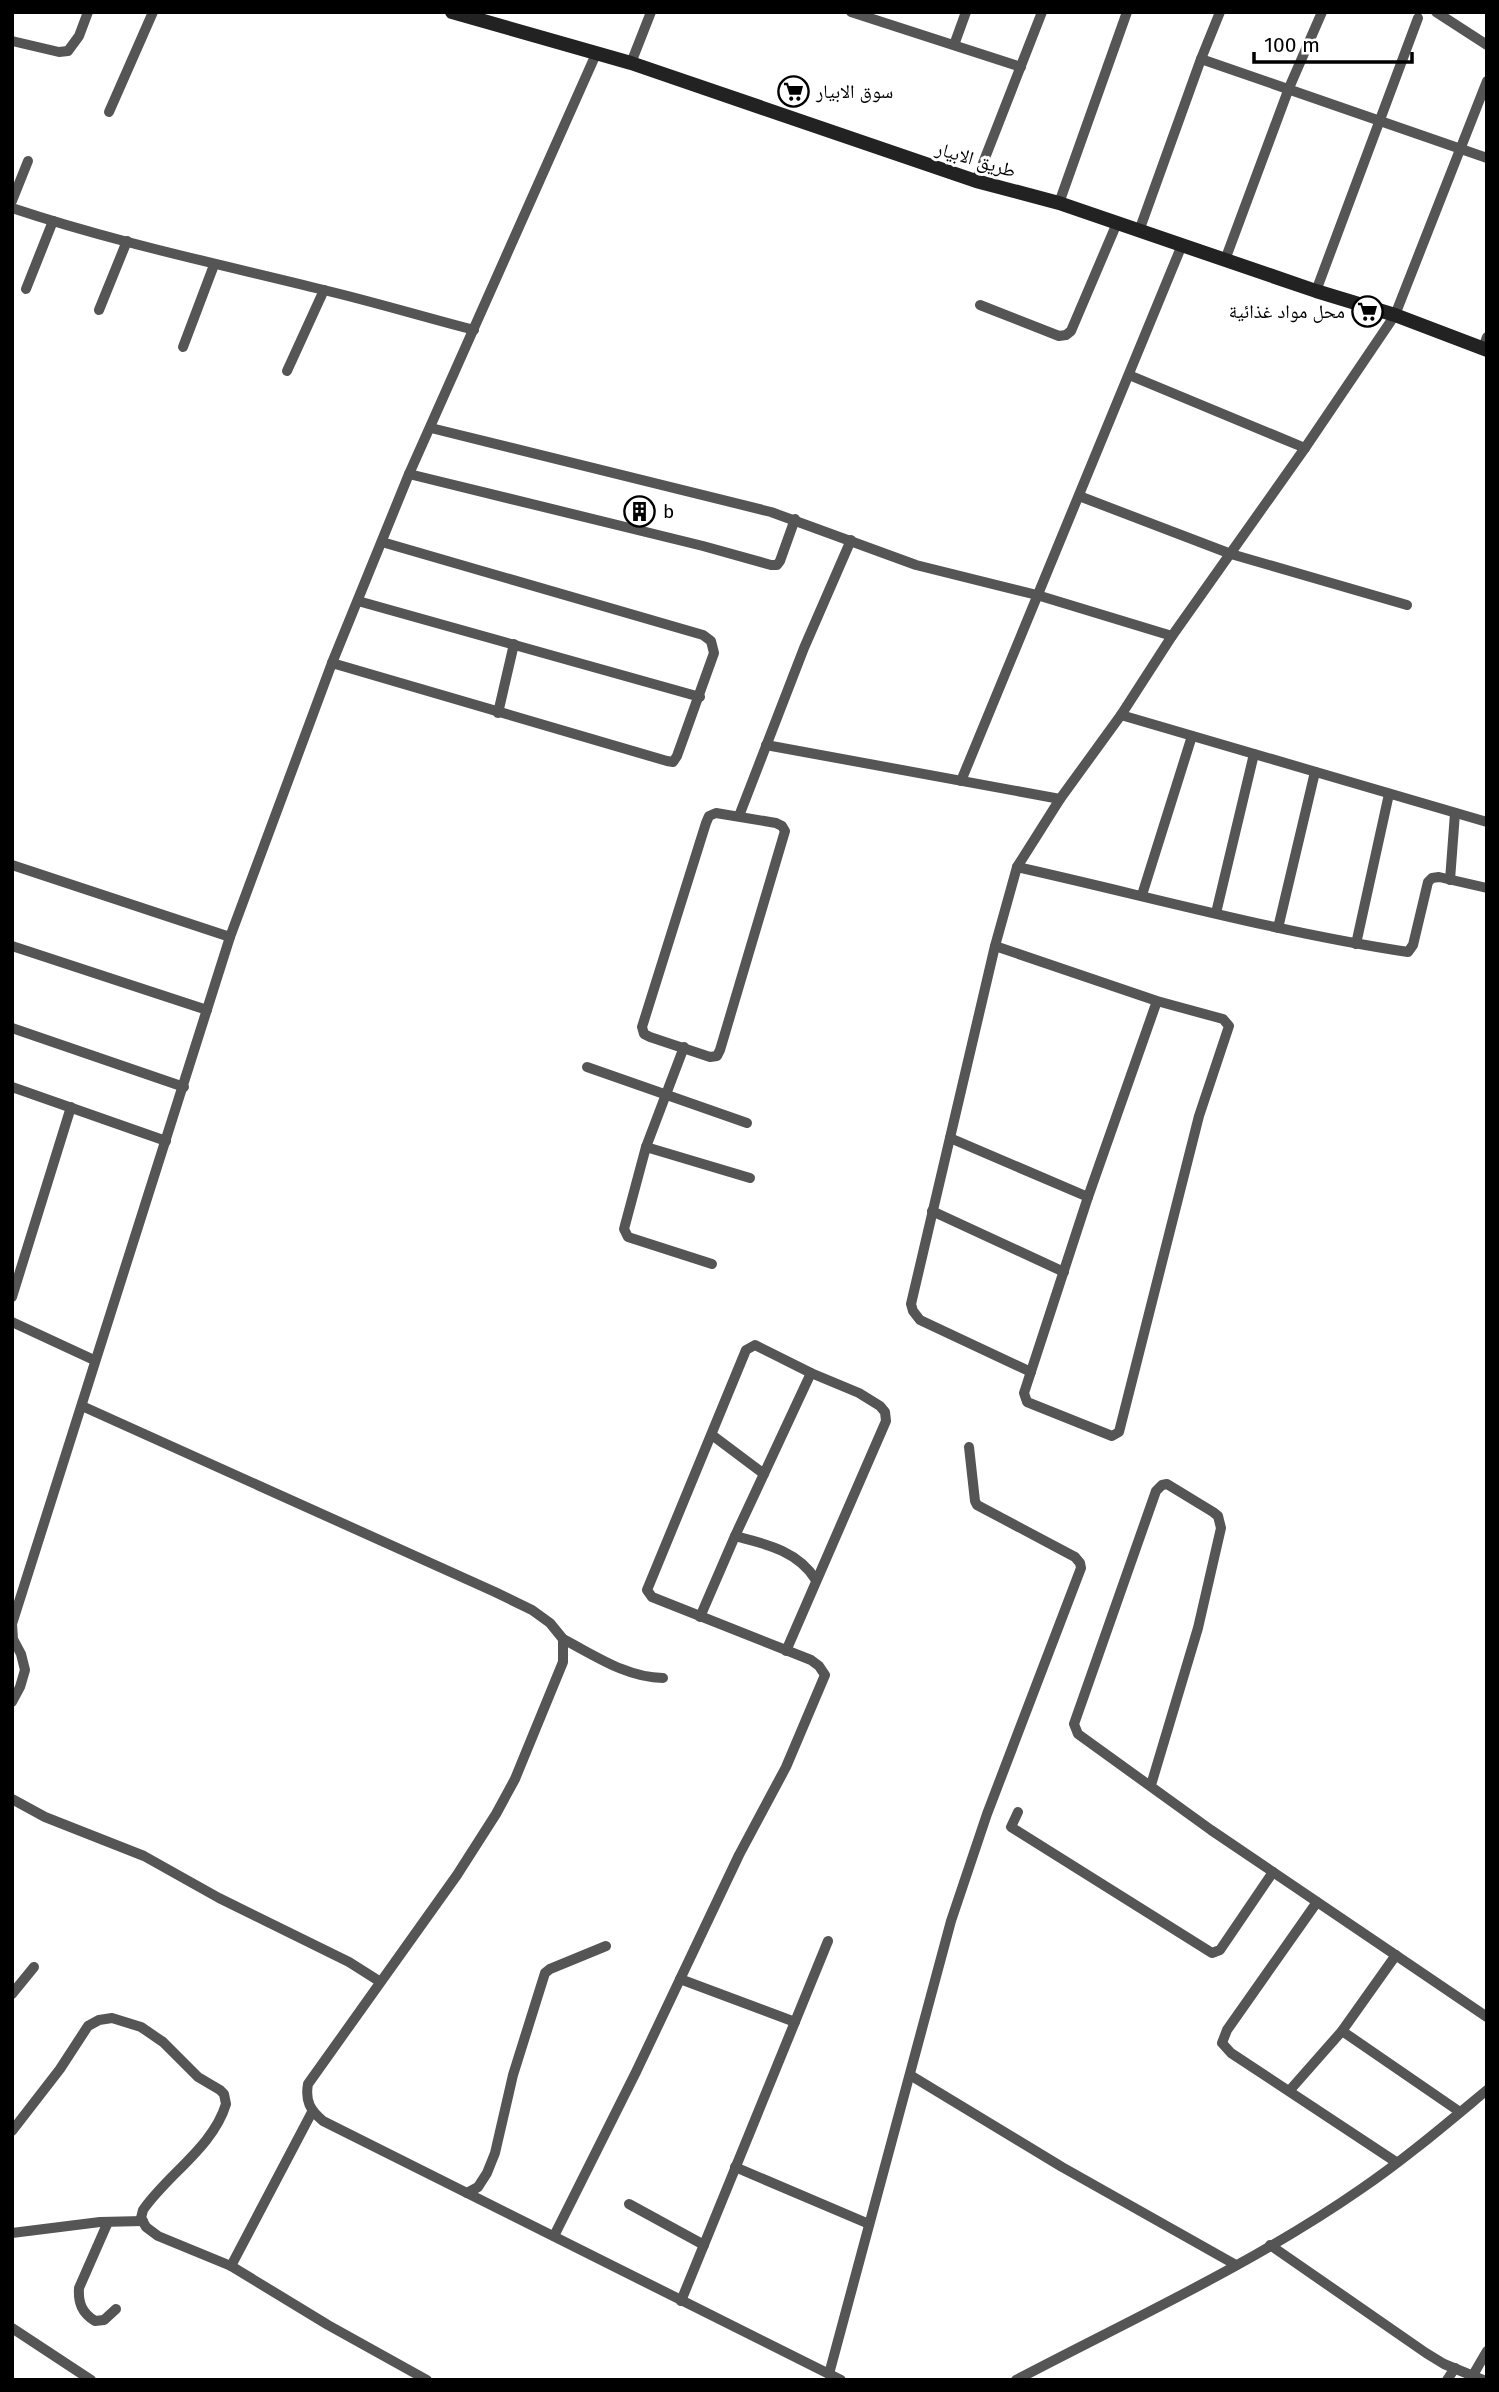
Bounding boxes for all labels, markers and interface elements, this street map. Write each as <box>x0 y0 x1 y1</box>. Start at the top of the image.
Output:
scale bar <box>1254 21 1412 65</box>
text: 100 m <box>1264 32 1320 58</box>
supermarket icon: سوق الابيار <box>776 74 810 108</box>
place label: سوق الابيار <box>815 80 893 103</box>
street label: طريق الابيار <box>932 136 1019 183</box>
supermarket icon: محل مواد غذائية <box>1351 294 1385 328</box>
place label: محل مواد غذائية <box>1229 300 1345 323</box>
building icon: b <box>623 494 657 528</box>
place label: b <box>663 500 674 523</box>

